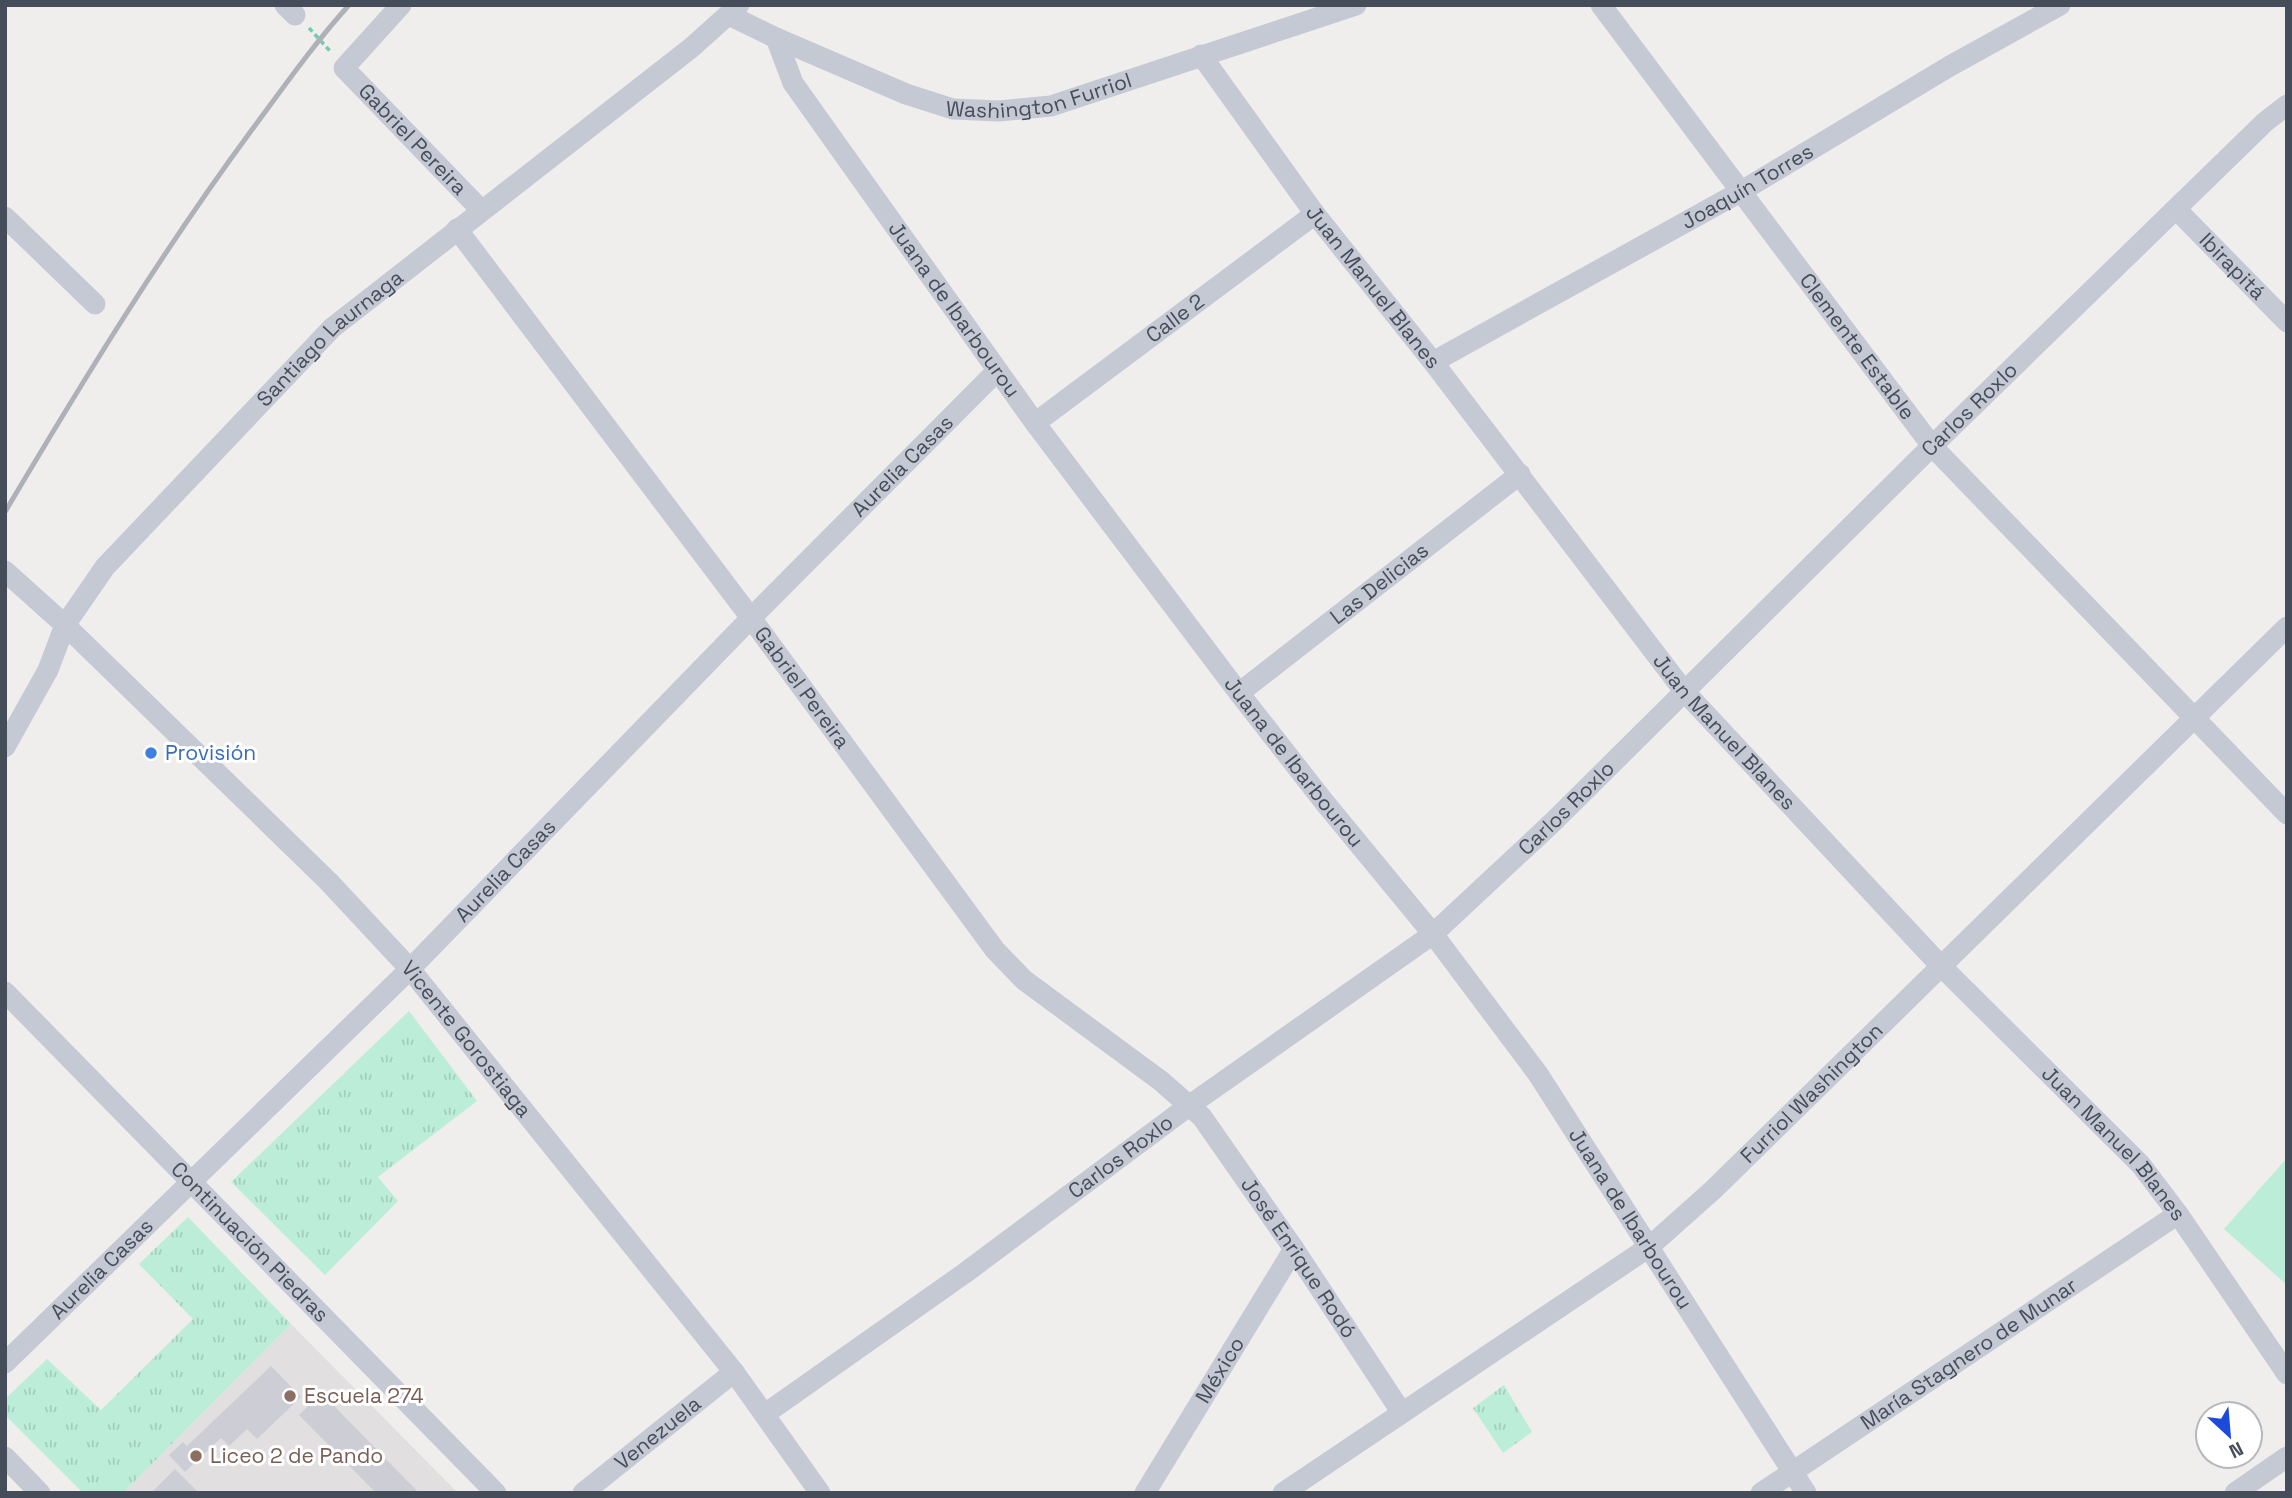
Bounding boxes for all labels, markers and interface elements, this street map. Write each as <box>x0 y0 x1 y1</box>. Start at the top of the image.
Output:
street label: Washington Furriol <box>945 66 1135 124</box>
street label: Gabriel Pereira <box>353 77 473 201</box>
street label: Joaquín Torres <box>1676 137 1818 235</box>
street label: Juan Manuel Blanes <box>1300 200 1447 374</box>
street label: Juana de Ibarbourou <box>883 216 1026 403</box>
street label: Ibirapitá <box>2194 227 2272 305</box>
street label: Santiago Laurnaga <box>251 264 408 412</box>
street label: Clemente Estable <box>1794 267 1922 425</box>
street label: Calle 2 <box>1140 287 1210 349</box>
street label: Carlos Roxlo <box>1915 356 2023 462</box>
street label: Aurelia Casas <box>845 409 959 522</box>
street label: Las Delicias <box>1324 536 1434 630</box>
street label: Gabriel Pereira <box>749 621 856 754</box>
street label: Juan Manuel Blanes <box>1647 648 1802 815</box>
street label: Juana de Ibarbourou <box>1218 671 1370 853</box>
place label: Provisión <box>165 739 256 766</box>
marker: Provisión <box>143 745 159 761</box>
street label: Carlos Roxlo <box>1512 755 1620 861</box>
street label: Aurelia Casas <box>449 813 561 928</box>
street label: Vicente Gorostiaga <box>396 955 538 1123</box>
street label: Furriol Washington <box>1734 1017 1888 1169</box>
street label: Juan Manuel Blanes <box>2036 1060 2192 1226</box>
street label: Carlos Roxlo <box>1063 1108 1178 1204</box>
street label: Juana de Ibarbourou <box>1563 1123 1699 1314</box>
street label: Continuación Piedras <box>166 1156 335 1328</box>
street label: José Enrique Rodó <box>1235 1172 1363 1343</box>
street label: Aurelia Casas <box>44 1212 159 1325</box>
street label: María Stagnero de Munar <box>1855 1271 2082 1436</box>
street label: México <box>1189 1332 1250 1408</box>
place label: Escuela 274 <box>304 1382 424 1409</box>
marker: Escuela 274 <box>282 1388 298 1404</box>
street label: Venezuela <box>609 1390 706 1475</box>
north arrow <box>2194 1400 2264 1470</box>
text: N <box>2225 1436 2247 1464</box>
place label: Liceo 2 de Pando <box>210 1442 383 1469</box>
marker: Liceo 2 de Pando <box>188 1448 204 1464</box>

